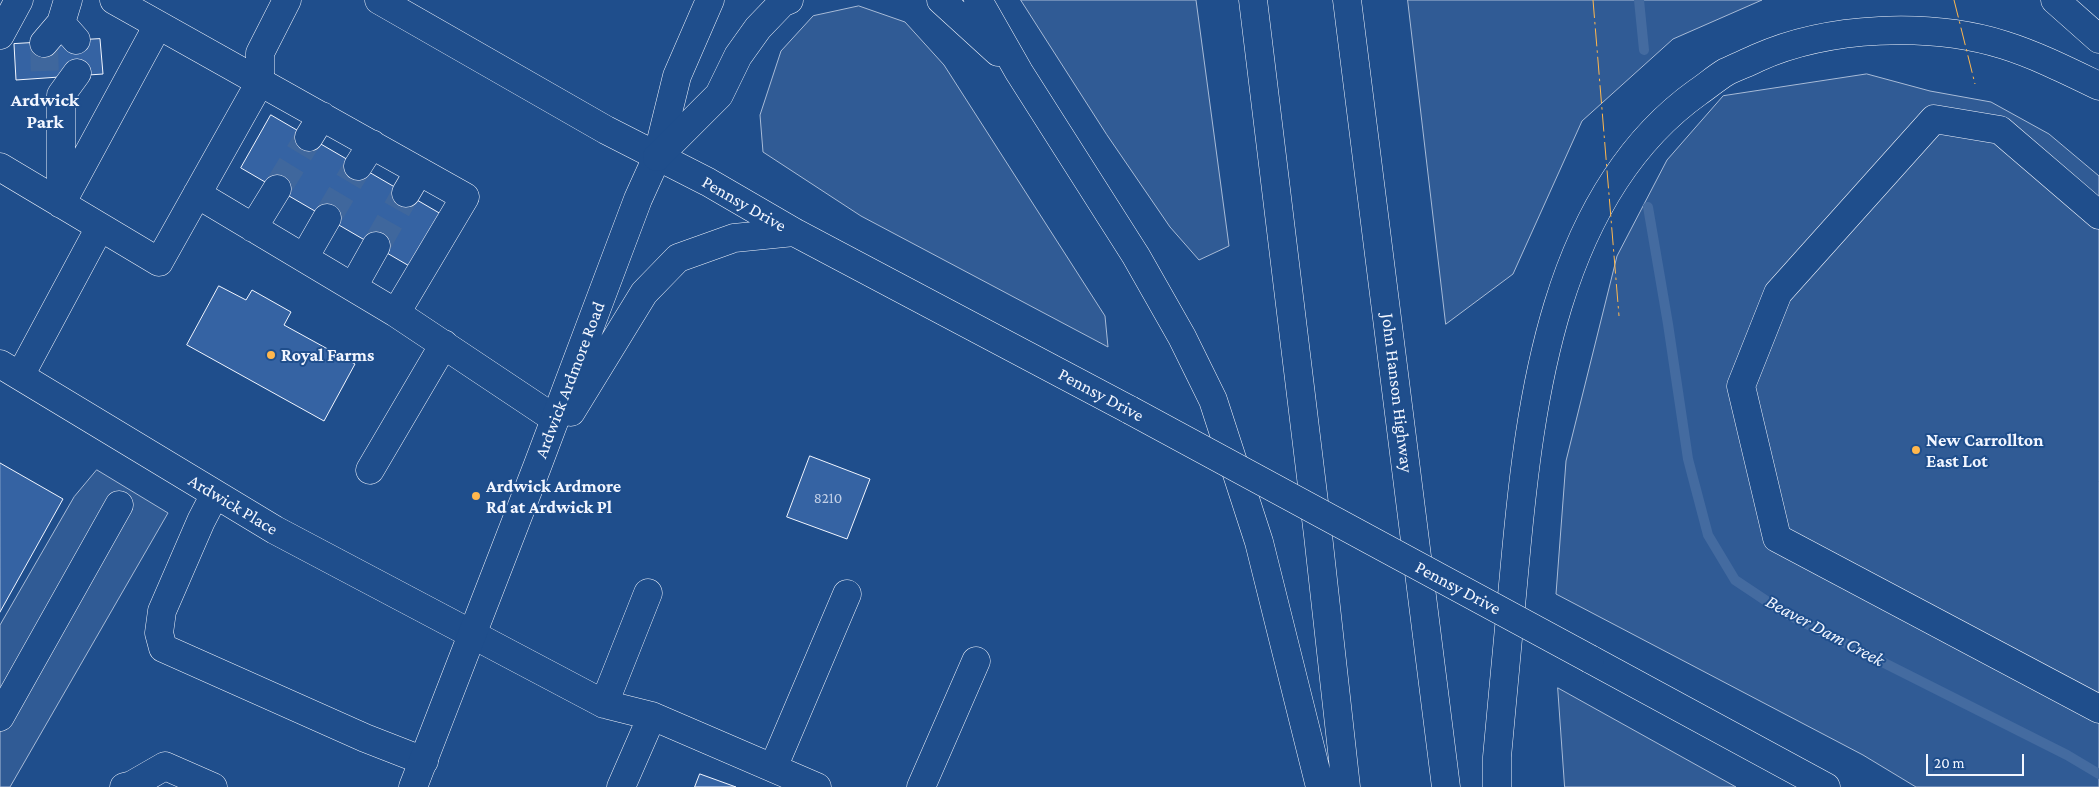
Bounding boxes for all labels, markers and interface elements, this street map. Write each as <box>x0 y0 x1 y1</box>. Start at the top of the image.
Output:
district label: Ardwick Park <box>11 89 79 133</box>
street label: Pennsy Drive <box>698 171 790 237</box>
street label: Ardwick Ardmore Road <box>530 299 610 461</box>
street label: John Hanson Highway <box>1377 312 1417 474</box>
place label: Royal Farms <box>281 344 374 366</box>
marker: Royal Farms <box>265 349 277 361</box>
street label: Pennsy Drive <box>1055 363 1147 427</box>
place label: New Carrollton East Lot <box>1926 429 2043 472</box>
marker: New Carrollton East Lot <box>1910 444 1922 456</box>
street label: Ardwick Place <box>184 470 282 540</box>
place label: Ardwick Ardmore Rd at Ardwick Pl <box>486 475 621 518</box>
house number: 8210 <box>814 489 842 507</box>
marker: Ardwick Ardmore Rd at Ardwick Pl <box>470 490 482 502</box>
street label: Pennsy Drive <box>1412 556 1504 620</box>
water label: Beaver Dam Creek <box>1762 590 1888 672</box>
scale bar <box>1929 744 2026 776</box>
text: 20 m <box>1934 755 1965 771</box>

